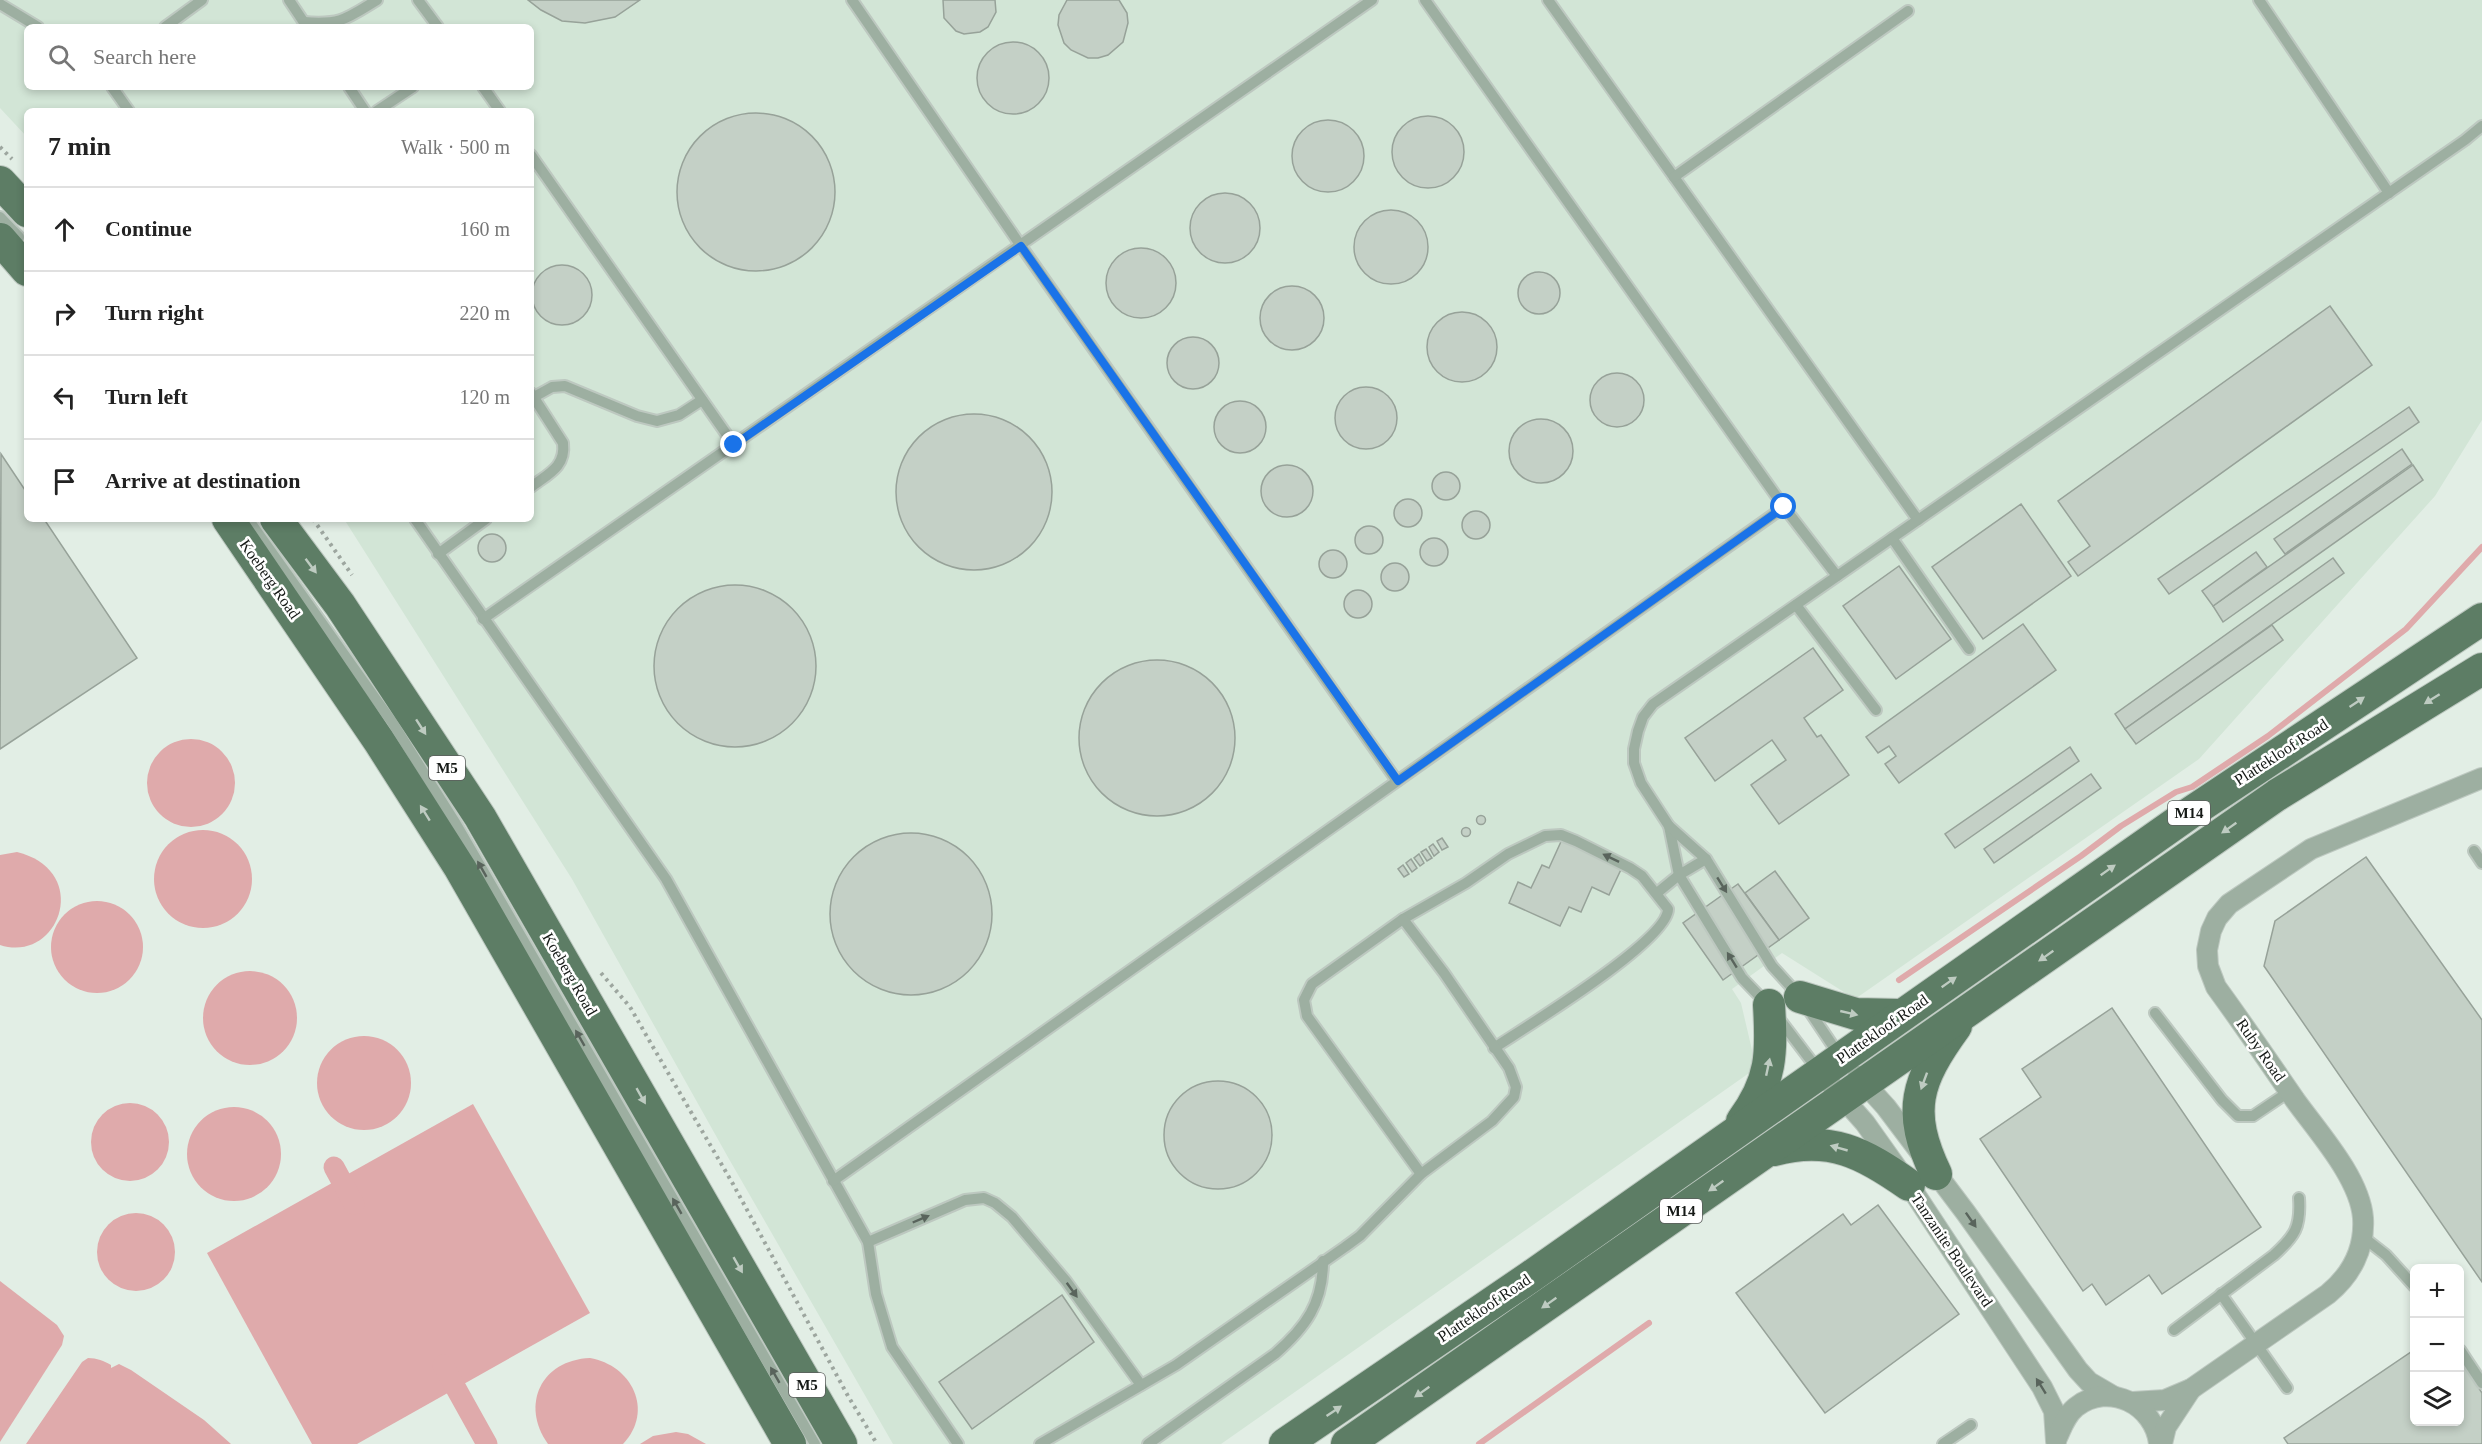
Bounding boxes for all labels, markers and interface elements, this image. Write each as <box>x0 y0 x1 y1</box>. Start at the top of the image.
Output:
search box <box>24 24 534 90</box>
icon: search <box>45 41 78 74</box>
text: Search here <box>93 44 196 69</box>
text: 7 min <box>48 132 111 161</box>
text: Walk · 500 m <box>401 136 510 158</box>
icon: ahead <box>48 213 81 246</box>
text: Continue <box>105 216 192 241</box>
text: 160 m <box>459 218 510 240</box>
icon: right <box>48 297 81 330</box>
text: Turn right <box>105 300 204 325</box>
text: 220 m <box>459 302 510 324</box>
icon: left <box>48 381 81 414</box>
text: Turn left <box>105 384 188 409</box>
text: 120 m <box>459 386 510 408</box>
route end <box>720 431 746 457</box>
icon: arrive <box>48 465 81 498</box>
text: Arrive at destination <box>105 468 301 493</box>
route start <box>1770 493 1796 519</box>
street label: Koeberg Road <box>236 536 304 622</box>
one-way arrow <box>305 557 317 573</box>
one-way arrow <box>2424 694 2440 705</box>
one-way arrow <box>2349 697 2365 708</box>
street label: Plattekloof Road <box>2231 715 2331 789</box>
one-way arrow <box>415 719 426 735</box>
road number: M5 <box>429 756 465 780</box>
road number: M14 <box>2168 801 2210 825</box>
one-way arrow <box>420 805 431 821</box>
one-way arrow <box>2222 822 2238 834</box>
one-way arrow <box>1602 853 1619 863</box>
one-way arrow <box>477 860 487 877</box>
one-way arrow <box>2100 864 2116 876</box>
one-way arrow <box>1716 877 1727 893</box>
street label: Koeberg Road <box>539 930 601 1019</box>
one-way arrow <box>2039 950 2055 962</box>
one-way arrow <box>1726 952 1737 968</box>
one-way arrow <box>1941 977 1957 988</box>
street label: Plattekloof Road <box>1833 991 1931 1067</box>
one-way arrow <box>1840 1008 1859 1018</box>
street label: Ruby Road <box>2232 1015 2289 1085</box>
one-way arrow <box>575 1029 585 1046</box>
one-way arrow <box>1764 1058 1773 1077</box>
one-way arrow <box>1919 1072 1929 1090</box>
one-way arrow <box>636 1088 646 1105</box>
one-way arrow <box>1830 1143 1848 1152</box>
one-way arrow <box>1709 1180 1725 1192</box>
street label: Tanzanite Boulevard <box>1908 1190 1996 1310</box>
one-way arrow <box>672 1198 683 1214</box>
road number: M14 <box>1660 1199 1702 1223</box>
one-way arrow <box>1965 1212 1977 1228</box>
one-way arrow <box>913 1214 931 1224</box>
one-way arrow <box>733 1257 743 1274</box>
map controls <box>2410 1264 2464 1426</box>
button: + <box>2410 1264 2464 1318</box>
street label: Plattekloof Road <box>1434 1271 1534 1345</box>
one-way arrow <box>1066 1281 1078 1297</box>
one-way arrow <box>1542 1297 1558 1309</box>
button: − <box>2410 1318 2464 1372</box>
one-way arrow <box>770 1366 780 1383</box>
button: layers <box>2410 1372 2464 1426</box>
road number: M5 <box>789 1373 825 1397</box>
one-way arrow <box>2036 1378 2047 1394</box>
one-way arrow <box>1414 1386 1430 1397</box>
one-way arrow <box>1325 1405 1341 1417</box>

